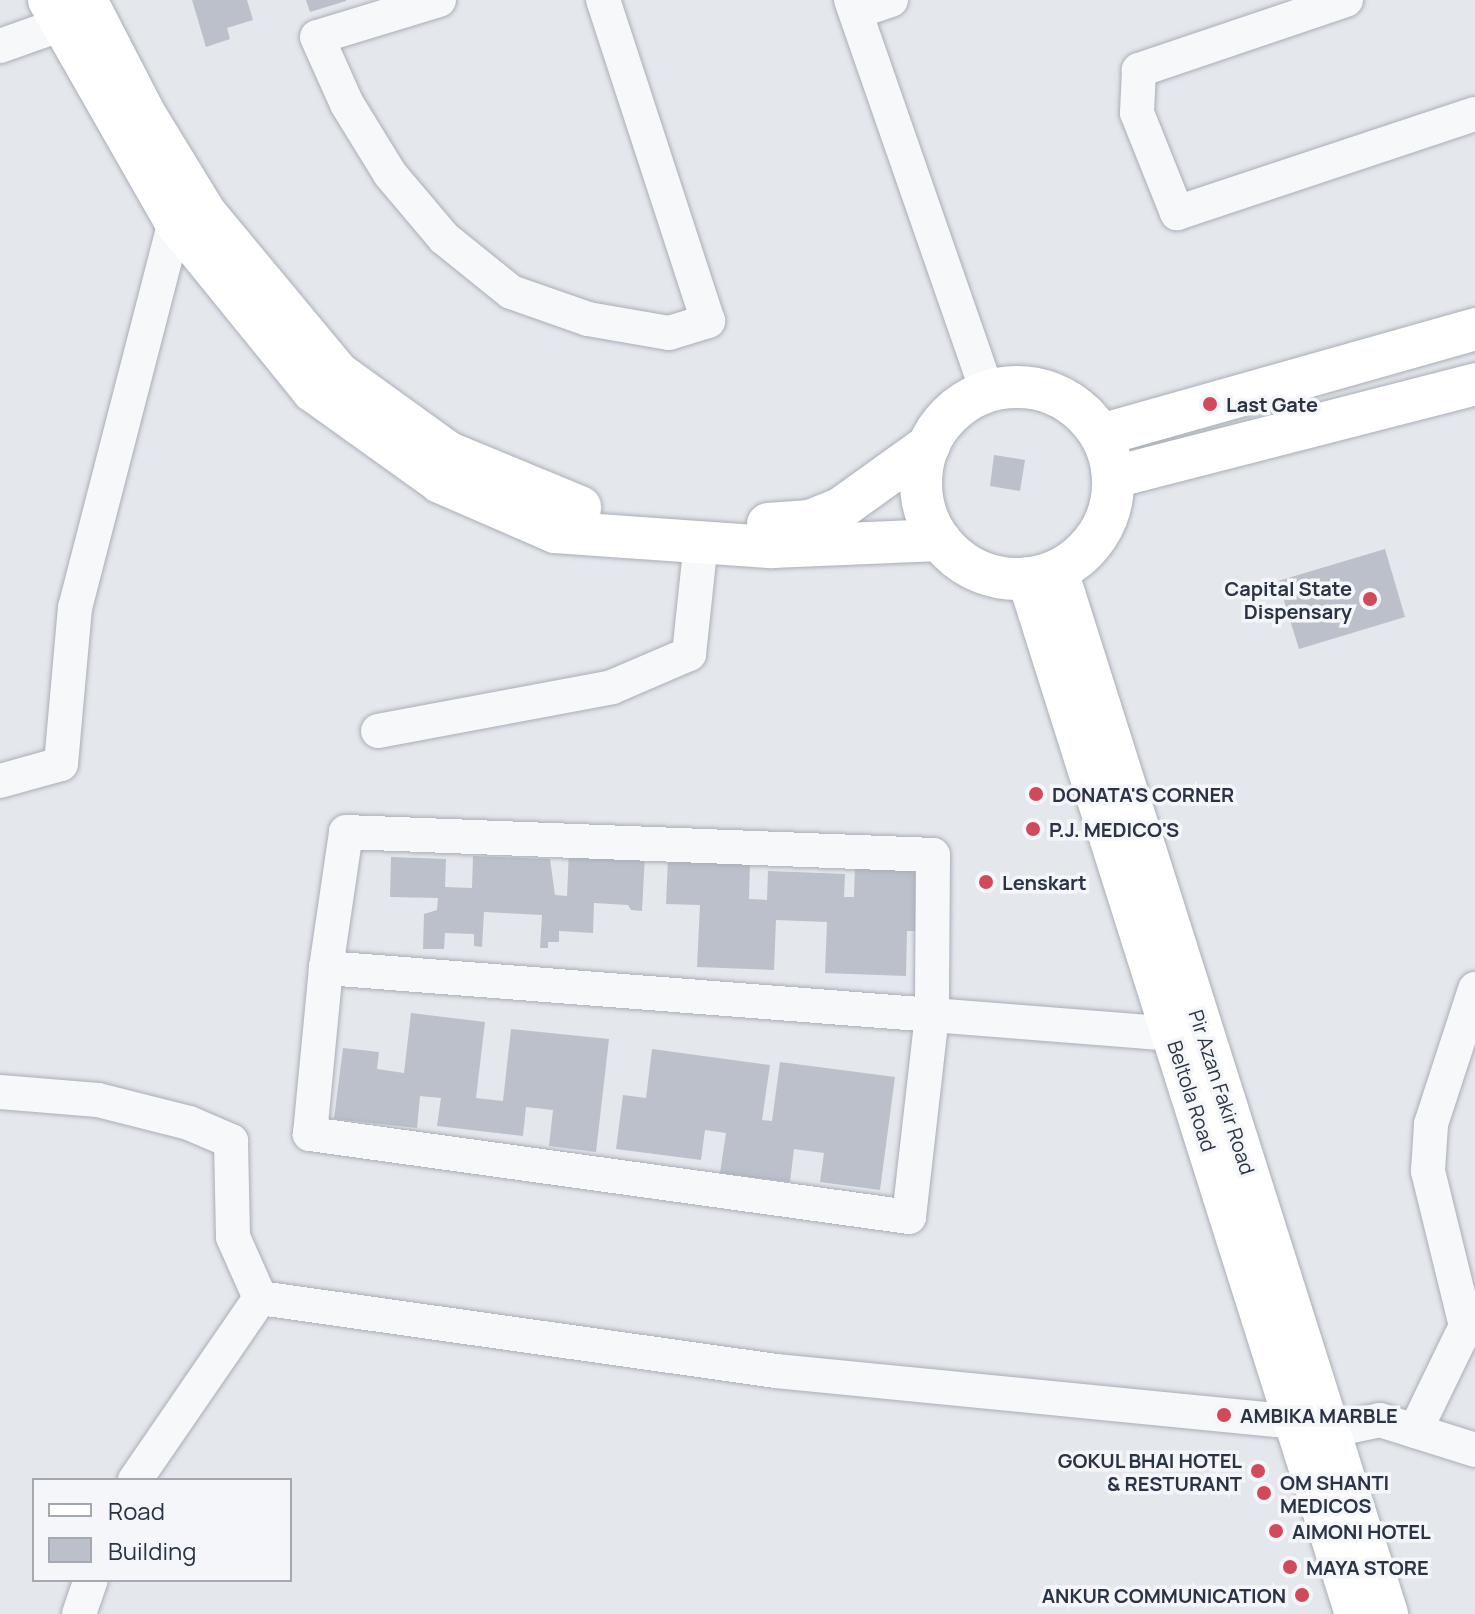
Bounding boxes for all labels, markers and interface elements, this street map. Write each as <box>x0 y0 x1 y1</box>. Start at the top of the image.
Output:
place label: Last Gate <box>1226 392 1318 416</box>
marker: Last Gate <box>1201 395 1219 413</box>
place label: Capital State Dispensary <box>1225 576 1352 623</box>
marker: Capital State Dispensary <box>1359 588 1381 610</box>
place label: DONATA'S CORNER <box>1052 782 1234 806</box>
marker: DONATA'S CORNER <box>1027 785 1045 803</box>
place label: P.J. MEDICO'S <box>1049 817 1179 841</box>
marker: P.J. MEDICO'S <box>1024 820 1042 838</box>
place label: Lenskart <box>1002 870 1087 894</box>
marker: Lenskart <box>977 873 995 891</box>
street label: Pir Azan Fakir Road <box>1184 1007 1260 1177</box>
street label: Beltola Road <box>1163 1037 1221 1155</box>
place label: AMBIKA MARBLE <box>1240 1403 1398 1427</box>
marker: AMBIKA MARBLE <box>1215 1406 1233 1424</box>
place label: GOKUL BHAI HOTEL & RESTURANT <box>1057 1448 1242 1495</box>
marker: GOKUL BHAI HOTEL & RESTURANT <box>1249 1462 1267 1480</box>
place label: OM SHANTI MEDICOS <box>1280 1470 1389 1517</box>
legend <box>32 1478 292 1582</box>
marker: OM SHANTI MEDICOS <box>1255 1484 1273 1502</box>
text: Road <box>108 1494 165 1527</box>
place label: AIMONI HOTEL <box>1292 1519 1431 1543</box>
marker: AIMONI HOTEL <box>1267 1522 1285 1540</box>
text: Building <box>108 1534 196 1567</box>
place label: MAYA STORE <box>1306 1555 1429 1579</box>
marker: MAYA STORE <box>1281 1558 1299 1576</box>
place label: ANKUR COMMUNICATION <box>1042 1583 1286 1607</box>
marker: ANKUR COMMUNICATION <box>1293 1586 1311 1604</box>

